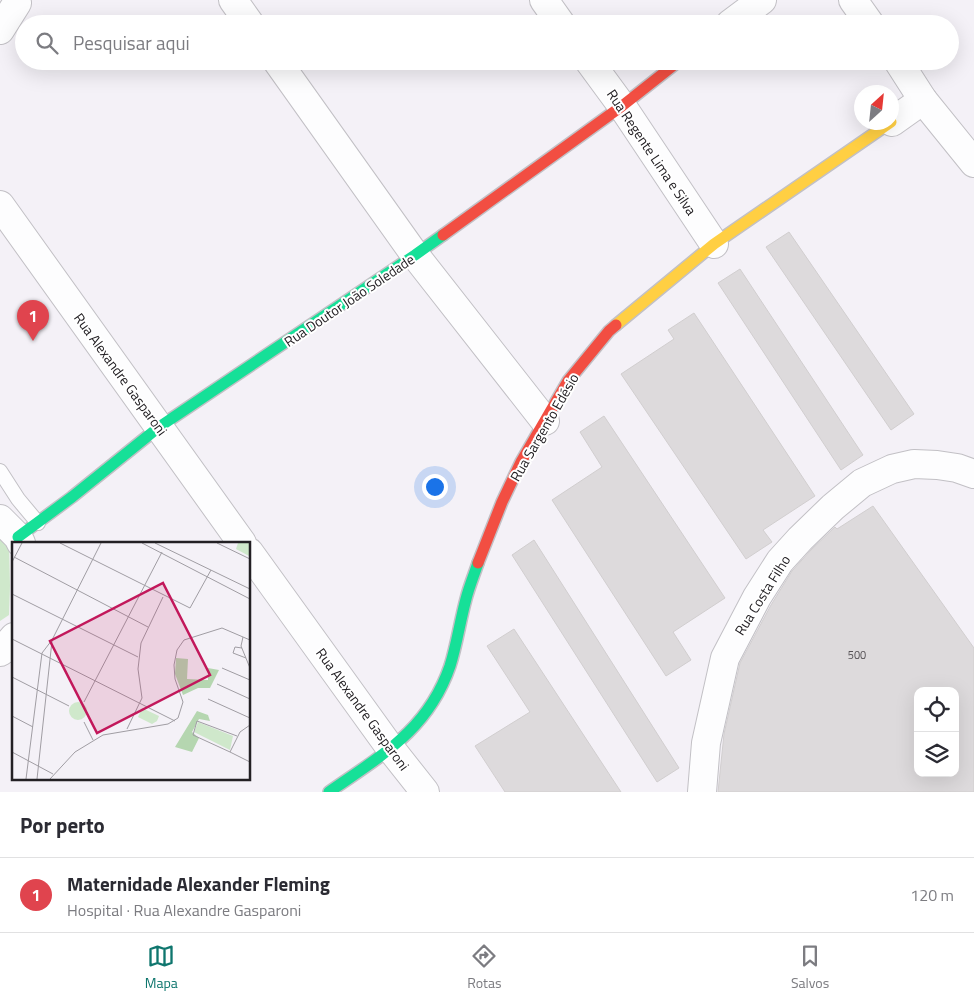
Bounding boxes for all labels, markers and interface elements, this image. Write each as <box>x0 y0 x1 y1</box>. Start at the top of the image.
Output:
search box <box>15 15 959 70</box>
text: Pesquisar aqui <box>73 28 190 57</box>
icon: search <box>33 29 61 57</box>
street label: Rua Regente Lima e Silva <box>602 85 702 219</box>
north arrow <box>854 85 899 130</box>
street label: Rua Doutor João Soledade <box>280 248 418 352</box>
pin: 1 <box>17 300 49 341</box>
street label: Rua Alexandre Gasparoni <box>69 308 173 440</box>
street label: Rua Sargento Edésio <box>504 369 584 485</box>
your location <box>422 474 448 500</box>
inset map <box>12 542 250 780</box>
street label: Rua Costa Filho <box>729 551 795 639</box>
street label: Rua Alexandre Gasparoni <box>311 643 415 775</box>
house number: 500 <box>848 647 866 663</box>
map controls <box>914 687 959 777</box>
button: locate <box>914 687 959 732</box>
button: layers <box>914 732 959 777</box>
text: Por perto <box>20 809 105 841</box>
text: Maternidade Alexander Fleming <box>67 869 330 898</box>
text: 1 <box>32 883 40 907</box>
text: 120 m <box>910 883 954 907</box>
text: Hospital · Rua Alexandre Gasparoni <box>67 898 301 922</box>
tab: Mapa <box>145 942 178 993</box>
tab: Rotas <box>467 942 502 993</box>
tab: Salvos <box>791 942 829 993</box>

